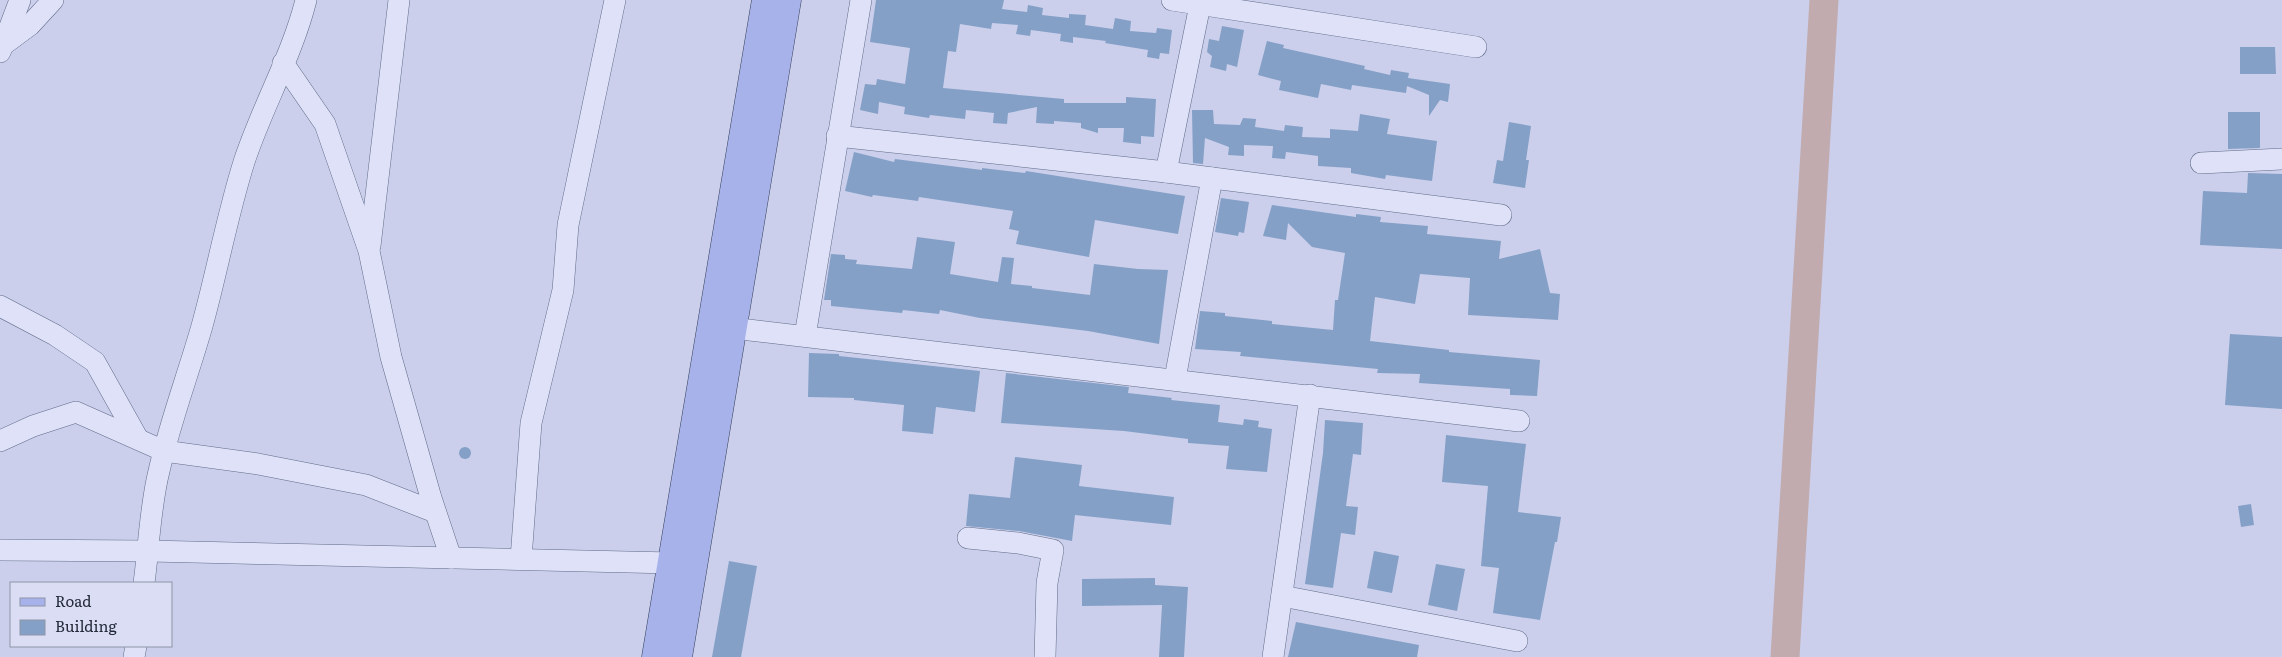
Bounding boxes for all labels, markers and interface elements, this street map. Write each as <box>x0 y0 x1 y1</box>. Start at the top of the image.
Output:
legend <box>10 582 172 647</box>
text: Road <box>55 589 91 612</box>
text: Building <box>55 614 117 637</box>

